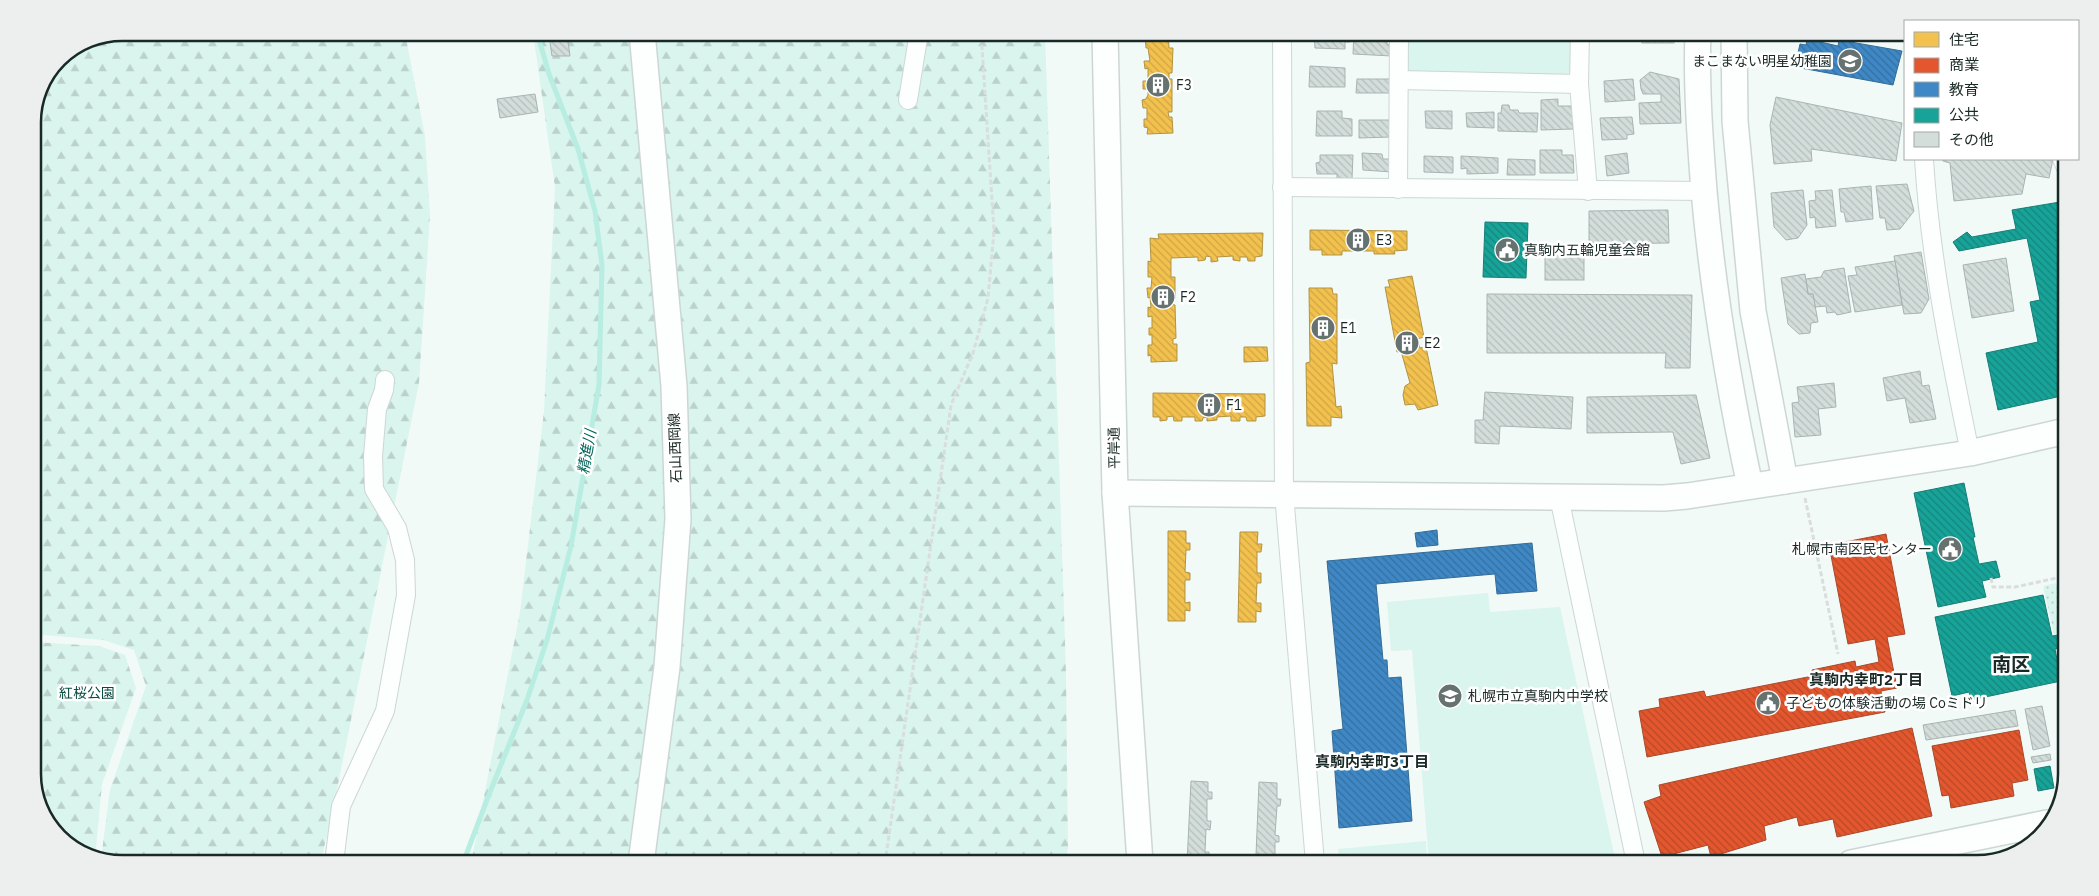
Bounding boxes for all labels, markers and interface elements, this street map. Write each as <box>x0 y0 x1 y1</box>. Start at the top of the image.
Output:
legend <box>1904 20 2079 160</box>
text: 住宅 <box>1949 30 1979 49</box>
school or university icon: まこまない明星幼稚園 <box>1837 48 1863 74</box>
place label: まこまない明星幼稚園 <box>1692 52 1832 70</box>
text: 商業 <box>1949 55 1979 74</box>
building icon: F3 <box>1145 72 1171 98</box>
place label: F3 <box>1176 76 1192 94</box>
text: 教育 <box>1949 80 1979 99</box>
text: 公共 <box>1949 105 1979 124</box>
text: その他 <box>1949 130 1994 149</box>
building icon: E3 <box>1345 227 1371 253</box>
place label: E3 <box>1376 231 1393 249</box>
public building icon: 真駒内五輪児童会館 <box>1494 237 1520 263</box>
place label: 真駒内五輪児童会館 <box>1524 241 1650 259</box>
building icon: F2 <box>1150 284 1176 310</box>
place label: F2 <box>1180 288 1196 306</box>
building icon: E1 <box>1310 315 1336 341</box>
place label: E1 <box>1340 319 1357 337</box>
building icon: E2 <box>1394 330 1420 356</box>
place label: E2 <box>1424 334 1441 352</box>
building icon: F1 <box>1196 392 1222 418</box>
place label: F1 <box>1226 396 1242 414</box>
street label: 石山西岡線 <box>665 413 685 483</box>
water label: 精進川 <box>573 426 600 476</box>
street label: 平岸通 <box>1105 427 1123 469</box>
public building icon: 札幌市南区民センター <box>1937 536 1963 562</box>
place label: 札幌市南区民センター <box>1792 540 1932 558</box>
district label: 南区 <box>1992 652 2030 676</box>
district label: 真駒内幸町2丁目 <box>1809 670 1923 689</box>
school or university icon: 札幌市立真駒内中学校 <box>1437 683 1463 709</box>
park label: 紅桜公園 <box>59 684 115 702</box>
place label: 札幌市立真駒内中学校 <box>1468 687 1608 705</box>
public building icon: 子どもの体験活動の場 Coミドリ <box>1755 690 1781 716</box>
place label: 子どもの体験活動の場 Coミドリ <box>1786 694 1988 712</box>
district label: 真駒内幸町3丁目 <box>1315 752 1429 771</box>

